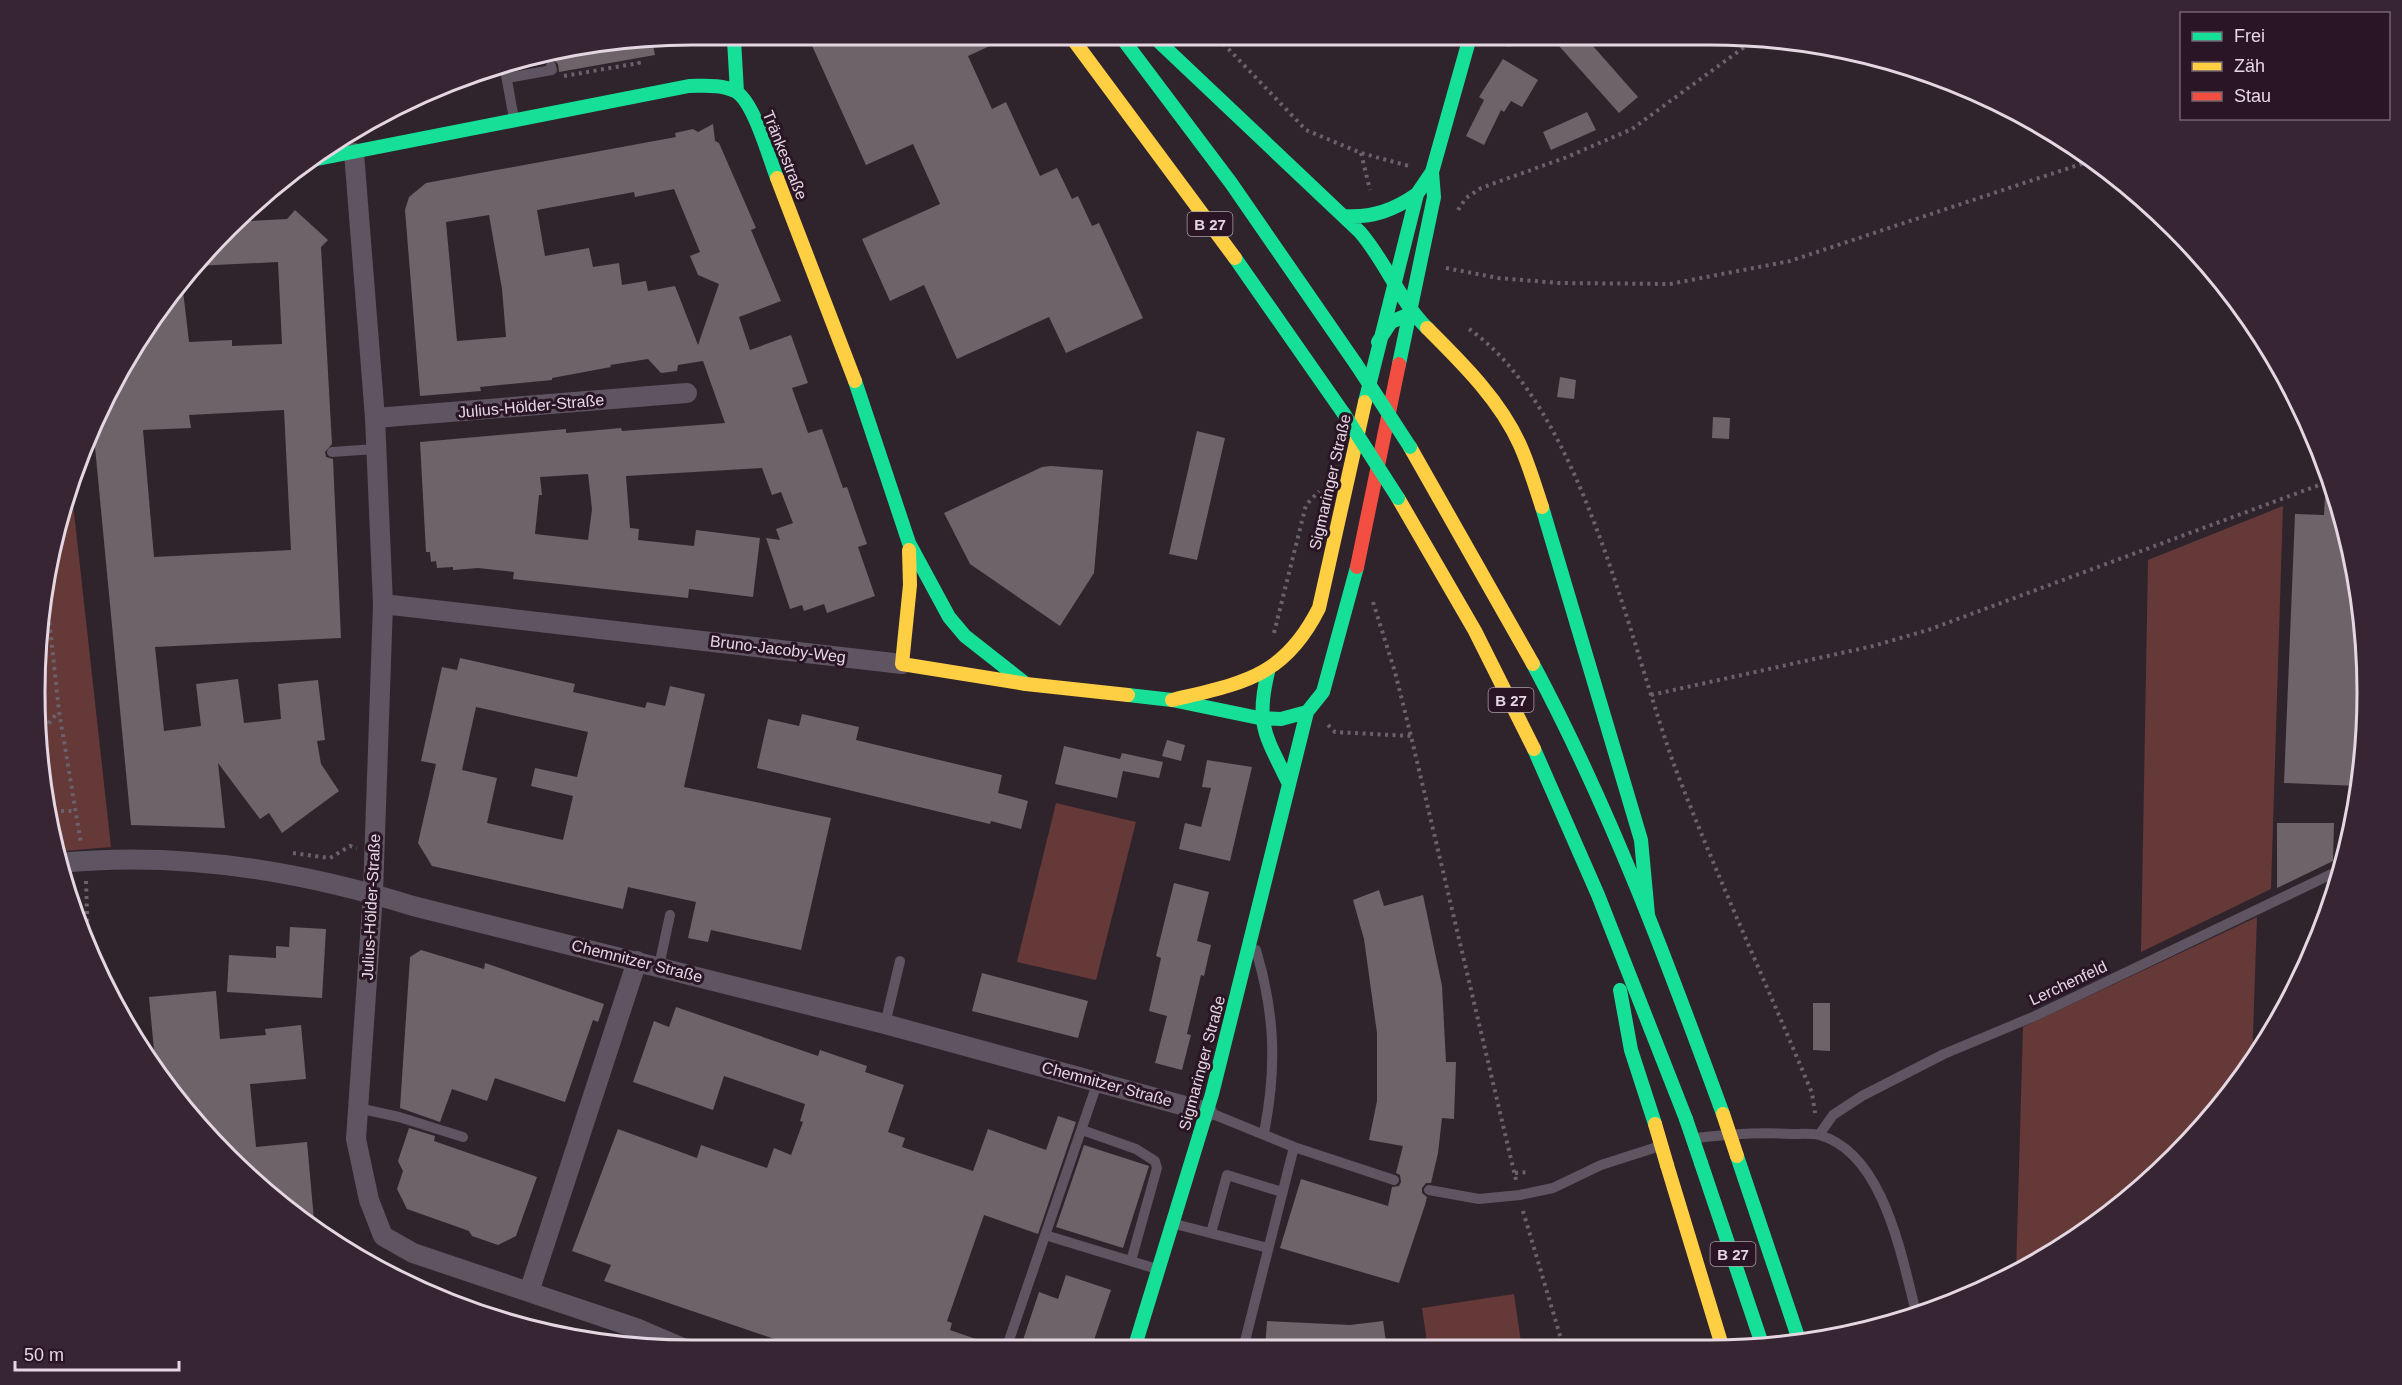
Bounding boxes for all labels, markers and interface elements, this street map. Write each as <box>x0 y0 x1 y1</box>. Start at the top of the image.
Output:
legend <box>2180 12 2390 120</box>
text: Frei <box>2234 26 2265 46</box>
text: Zäh <box>2234 56 2265 76</box>
text: Stau <box>2234 86 2271 106</box>
street label: Tränkestraße <box>759 108 811 202</box>
road number: B 27 <box>1188 212 1232 236</box>
street label: Julius-Hölder-Straße <box>457 391 605 421</box>
street label: Sigmaringer Straße <box>1306 412 1354 551</box>
street label: Bruno-Jacoby-Weg <box>709 632 847 666</box>
road number: B 27 <box>1488 688 1534 712</box>
street label: Julius-Hölder-Straße <box>359 833 383 981</box>
street label: Chemnitzer Straße <box>570 937 704 986</box>
street label: Lerchenfeld <box>2027 958 2109 1008</box>
street label: Sigmaringer Straße <box>1176 994 1228 1132</box>
street label: Chemnitzer Straße <box>1040 1058 1174 1110</box>
road number: B 27 <box>1710 1242 1756 1266</box>
scale bar <box>15 1334 178 1372</box>
text: 50 m <box>24 1345 64 1365</box>

